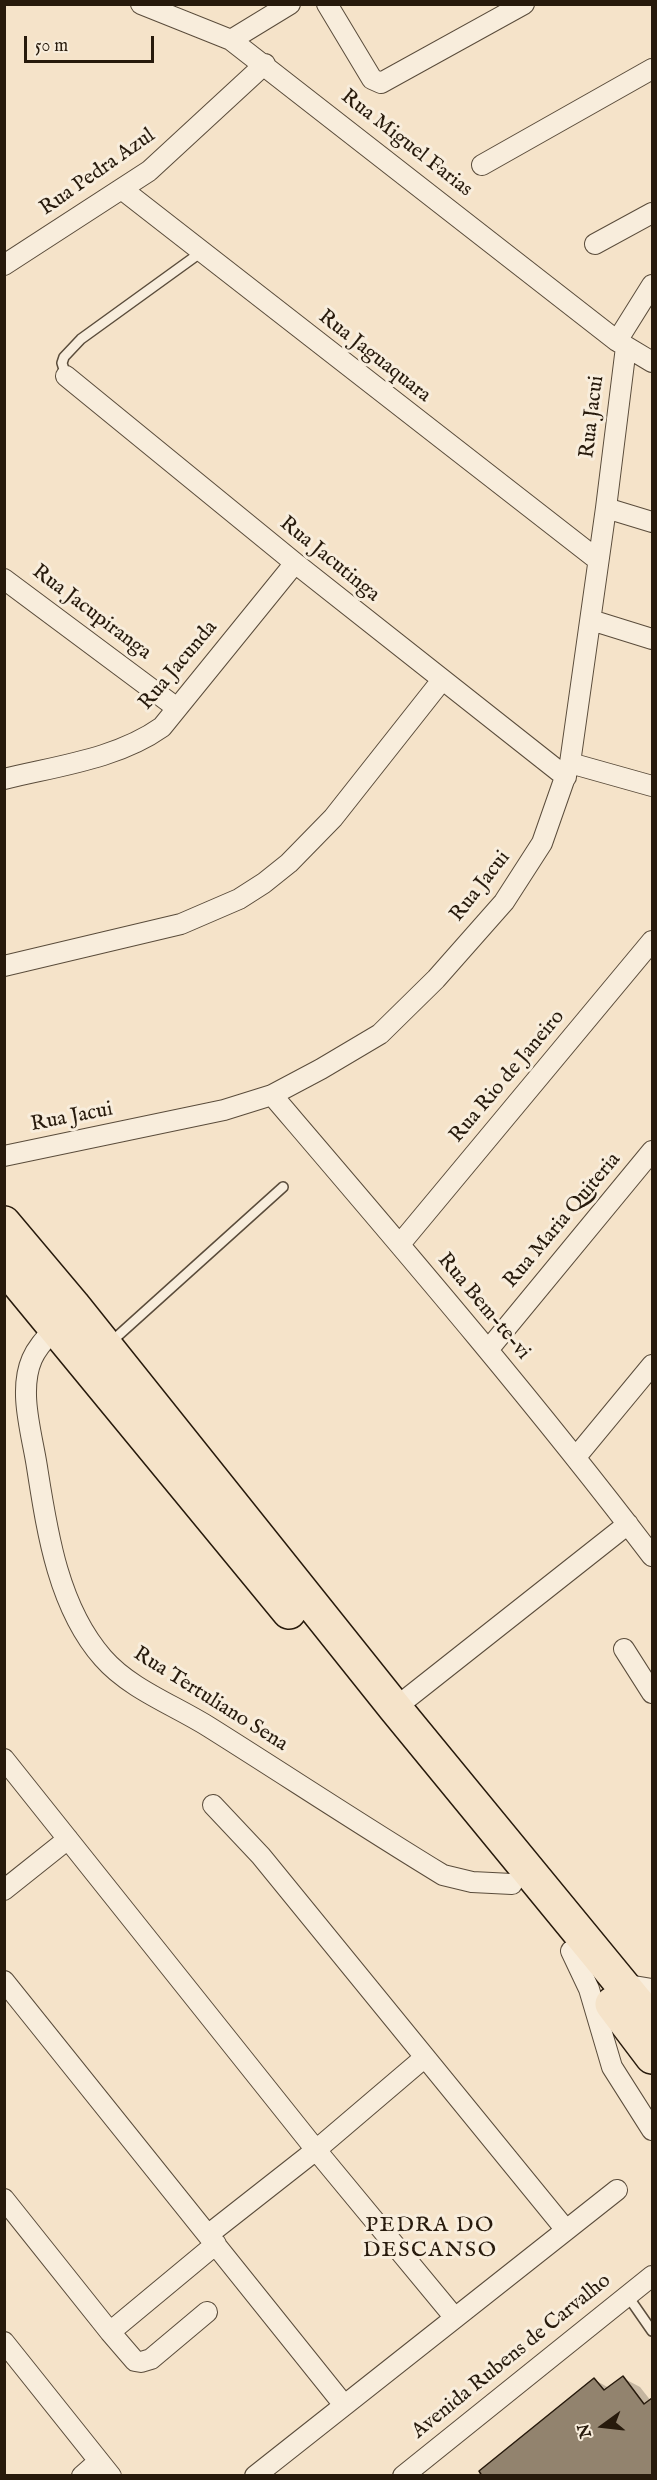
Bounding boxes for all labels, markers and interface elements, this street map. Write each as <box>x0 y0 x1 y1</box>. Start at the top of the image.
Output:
scale bar <box>27 24 158 62</box>
text: 50 m <box>35 35 68 58</box>
street label: Rua Miguel Farias <box>335 85 477 203</box>
street label: Rua Pedra Azul <box>35 124 161 222</box>
street label: Rua Jaguaquara <box>313 305 435 409</box>
street label: Rua Jacui <box>575 374 611 460</box>
street label: Rua Jacutinga <box>274 512 384 608</box>
street label: Rua Jacupiranga <box>26 560 156 666</box>
street label: Rua Jacunda <box>134 616 224 716</box>
street label: Rua Jacui <box>446 847 516 927</box>
street label: Rua Rio de Janeiro <box>445 1005 571 1149</box>
street label: Rua Jacui <box>29 1098 115 1138</box>
street label: Rua Maria Quiteria <box>499 1148 627 1294</box>
street label: Rua Bem-te-vi <box>431 1249 535 1365</box>
street label: Rua Tertuliano Sena <box>128 1642 292 1758</box>
district label: PEDRA DO DESCANSO <box>363 2213 497 2264</box>
street label: Avenida Rubens de Carvalho <box>407 2269 617 2445</box>
north arrow <box>573 2396 633 2456</box>
text: N <box>574 2421 597 2440</box>

